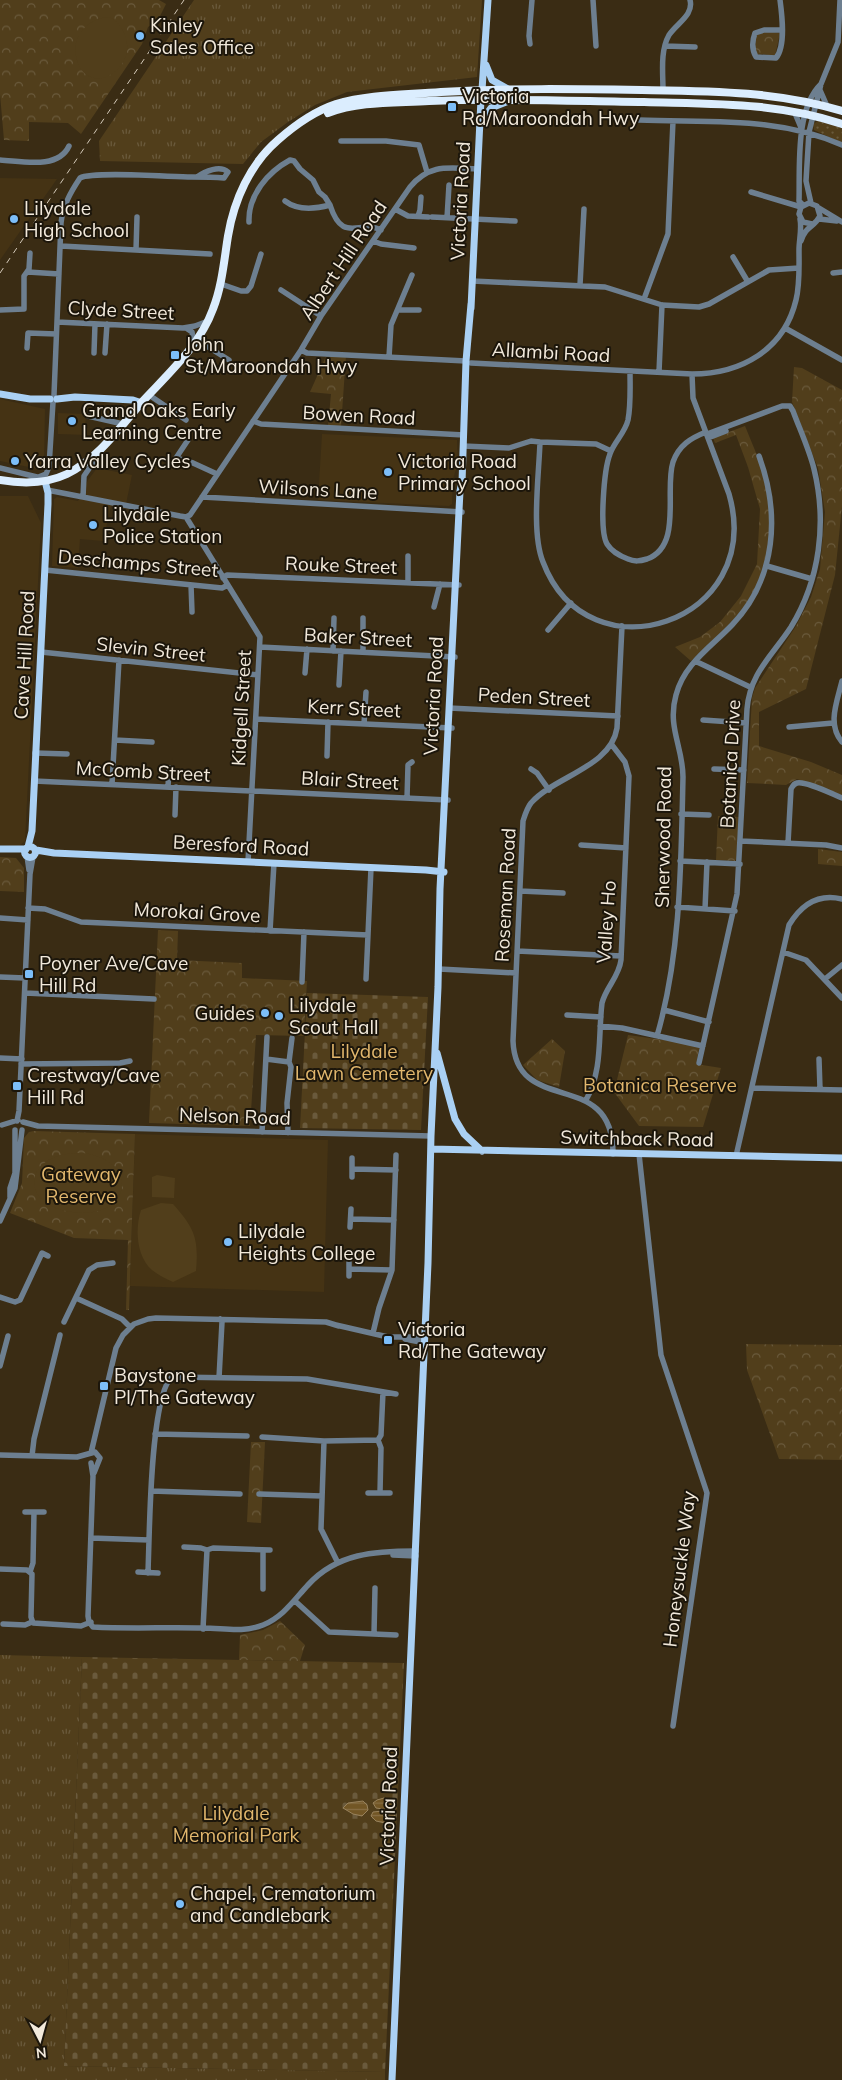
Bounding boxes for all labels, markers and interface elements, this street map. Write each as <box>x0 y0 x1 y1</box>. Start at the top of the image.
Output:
place label: Kinley Sales Office <box>150 13 254 59</box>
marker: Kinley Sales Office <box>134 30 146 42</box>
place label: Victoria Rd/Maroondah Hwy <box>462 84 639 130</box>
marker: Victoria Rd/Maroondah Hwy <box>446 101 458 113</box>
street label: Victoria Road <box>445 141 475 261</box>
place label: Lilydale High School <box>24 196 129 242</box>
street label: Albert Hill Road <box>294 196 392 324</box>
marker: Lilydale High School <box>8 213 20 225</box>
street label: Clyde Street <box>67 295 175 325</box>
place label: John St/Maroondah Hwy <box>185 332 357 378</box>
street label: Allambi Road <box>491 337 611 367</box>
marker: John St/Maroondah Hwy <box>169 349 181 361</box>
place label: Grand Oaks Early Learning Centre <box>82 398 236 444</box>
street label: Bowen Road <box>302 400 416 430</box>
marker: Grand Oaks Early Learning Centre <box>66 415 78 427</box>
place label: Yarra Valley Cycles <box>24 449 191 473</box>
place label: Victoria Road Primary School <box>398 449 531 495</box>
marker: Yarra Valley Cycles <box>9 455 21 467</box>
marker: Victoria Road Primary School <box>382 466 394 478</box>
street label: Wilsons Lane <box>258 474 378 504</box>
place label: Lilydale Police Station <box>103 502 222 548</box>
marker: Lilydale Police Station <box>87 519 99 531</box>
street label: Deschamps Street <box>57 544 220 582</box>
street label: Rouke Street <box>285 551 398 579</box>
street label: Cave Hill Road <box>9 590 39 720</box>
street label: Baker Street <box>303 622 413 652</box>
street label: Slevin Street <box>95 631 207 667</box>
street label: Victoria Road <box>418 636 448 756</box>
street label: Kidgell Street <box>226 649 256 767</box>
street label: Peden Street <box>477 682 591 712</box>
street label: Kerr Street <box>307 694 402 722</box>
street label: Botanica Drive <box>715 699 745 829</box>
street label: McComb Street <box>75 755 211 787</box>
street label: Blair Street <box>301 765 400 795</box>
street label: Sherwood Road <box>650 766 676 908</box>
street label: Roseman Road <box>490 827 520 963</box>
street label: Beresford Road <box>172 829 310 861</box>
street label: Valley Ho <box>591 880 621 964</box>
street label: Morokai Grove <box>133 897 261 927</box>
place label: Poyner Ave/Cave Hill Rd <box>39 951 188 997</box>
marker: Poyner Ave/Cave Hill Rd <box>23 968 35 980</box>
place label: Lilydale Scout Hall <box>289 993 378 1039</box>
place label: Guides <box>194 1001 255 1025</box>
marker: Guides <box>259 1007 271 1019</box>
marker: Lilydale Scout Hall <box>273 1010 285 1022</box>
park label: Lilydale Lawn Cemetery <box>295 1039 433 1085</box>
place label: Crestway/Cave Hill Rd <box>27 1063 160 1109</box>
park label: Botanica Reserve <box>583 1073 737 1097</box>
marker: Crestway/Cave Hill Rd <box>11 1080 23 1092</box>
street label: Nelson Road <box>179 1102 291 1130</box>
street label: Switchback Road <box>560 1125 714 1151</box>
park label: Gateway Reserve <box>41 1162 121 1208</box>
place label: Lilydale Heights College <box>238 1219 375 1265</box>
marker: Lilydale Heights College <box>222 1236 234 1248</box>
place label: Victoria Rd/The Gateway <box>398 1317 546 1363</box>
marker: Victoria Rd/The Gateway <box>382 1334 394 1346</box>
place label: Baystone Pl/The Gateway <box>114 1363 255 1409</box>
marker: Baystone Pl/The Gateway <box>98 1380 110 1392</box>
street label: Honeysuckle Way <box>657 1489 701 1649</box>
street label: Victoria Road <box>374 1746 402 1866</box>
park label: Lilydale Memorial Park <box>173 1801 299 1847</box>
place label: Chapel, Crematorium and Candlebark <box>190 1881 376 1927</box>
marker: Chapel, Crematorium and Candlebark <box>174 1898 186 1910</box>
north arrow <box>15 2015 65 2065</box>
text: N <box>35 2043 48 2062</box>

